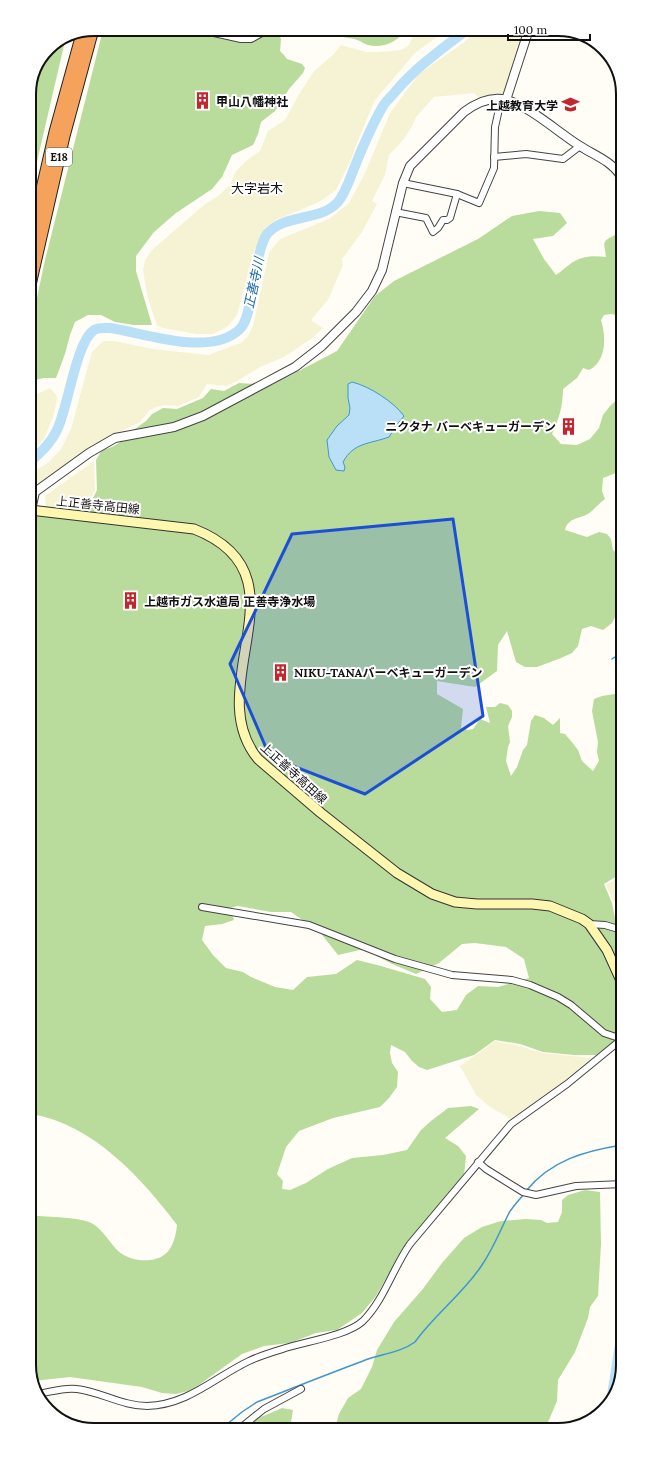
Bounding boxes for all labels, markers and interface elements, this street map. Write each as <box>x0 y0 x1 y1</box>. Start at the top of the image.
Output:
scale bar <box>508 16 590 42</box>
text: 100 m <box>514 22 547 37</box>
building icon: 甲山八幡神社 <box>193 91 213 111</box>
place label: 甲山八幡神社 <box>216 94 288 109</box>
school or university icon: 上越教育大学 <box>561 95 581 115</box>
place label: 上越教育大学 <box>486 98 558 113</box>
road number: E18 <box>46 148 72 166</box>
district label: 大字岩木 <box>231 180 283 197</box>
water label: 正善寺川 <box>240 254 268 310</box>
building icon: ニクタナ バーベキューガーデン <box>559 416 579 436</box>
place label: ニクタナ バーベキューガーデン <box>385 419 556 434</box>
street label: 上正善寺高田線 <box>55 493 141 517</box>
building icon: 上越市ガス水道局 正善寺浄水場 <box>121 591 141 611</box>
place label: 上越市ガス水道局 正善寺浄水場 <box>144 594 315 609</box>
building icon: NIKU-TANAバーベキューガーデン <box>271 662 291 682</box>
place label: NIKU-TANAバーベキューガーデン <box>294 665 483 680</box>
street label: 上正善寺高田線 <box>258 739 330 807</box>

